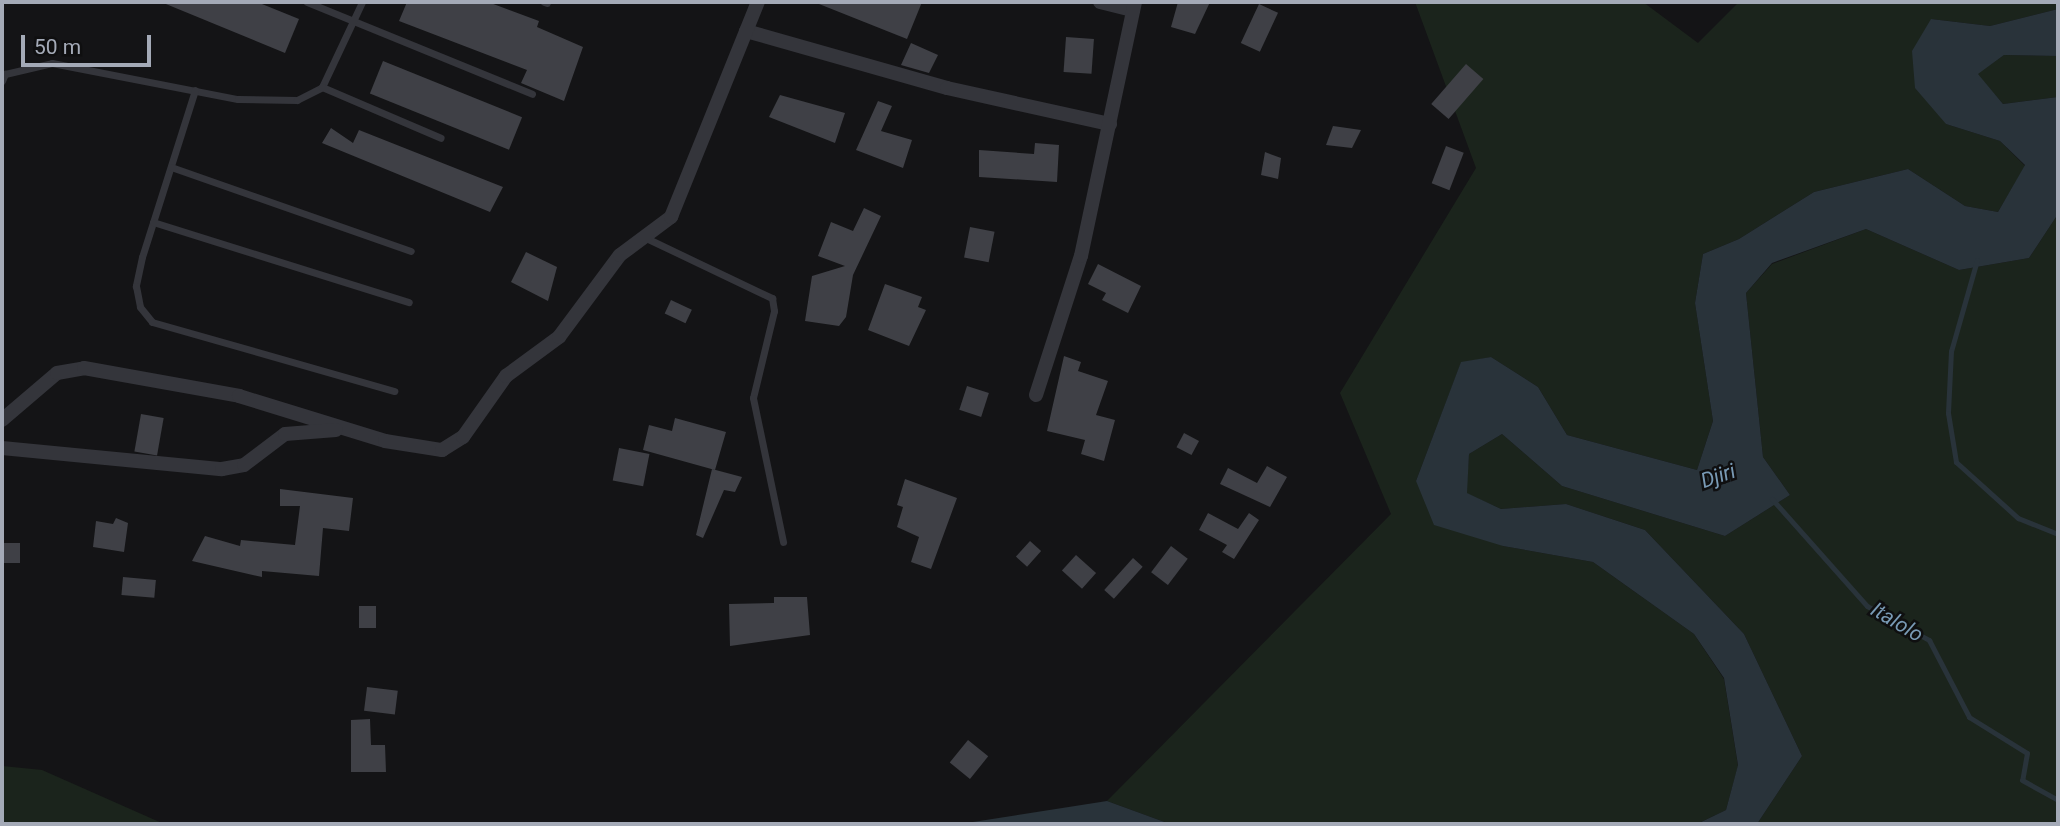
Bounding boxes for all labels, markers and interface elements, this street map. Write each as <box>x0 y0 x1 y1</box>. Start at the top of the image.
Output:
scale bar <box>24 21 154 65</box>
text: 50 m <box>34 35 81 59</box>
water label: Djiri <box>1697 458 1739 494</box>
water label: Italolo <box>1866 597 1928 647</box>

